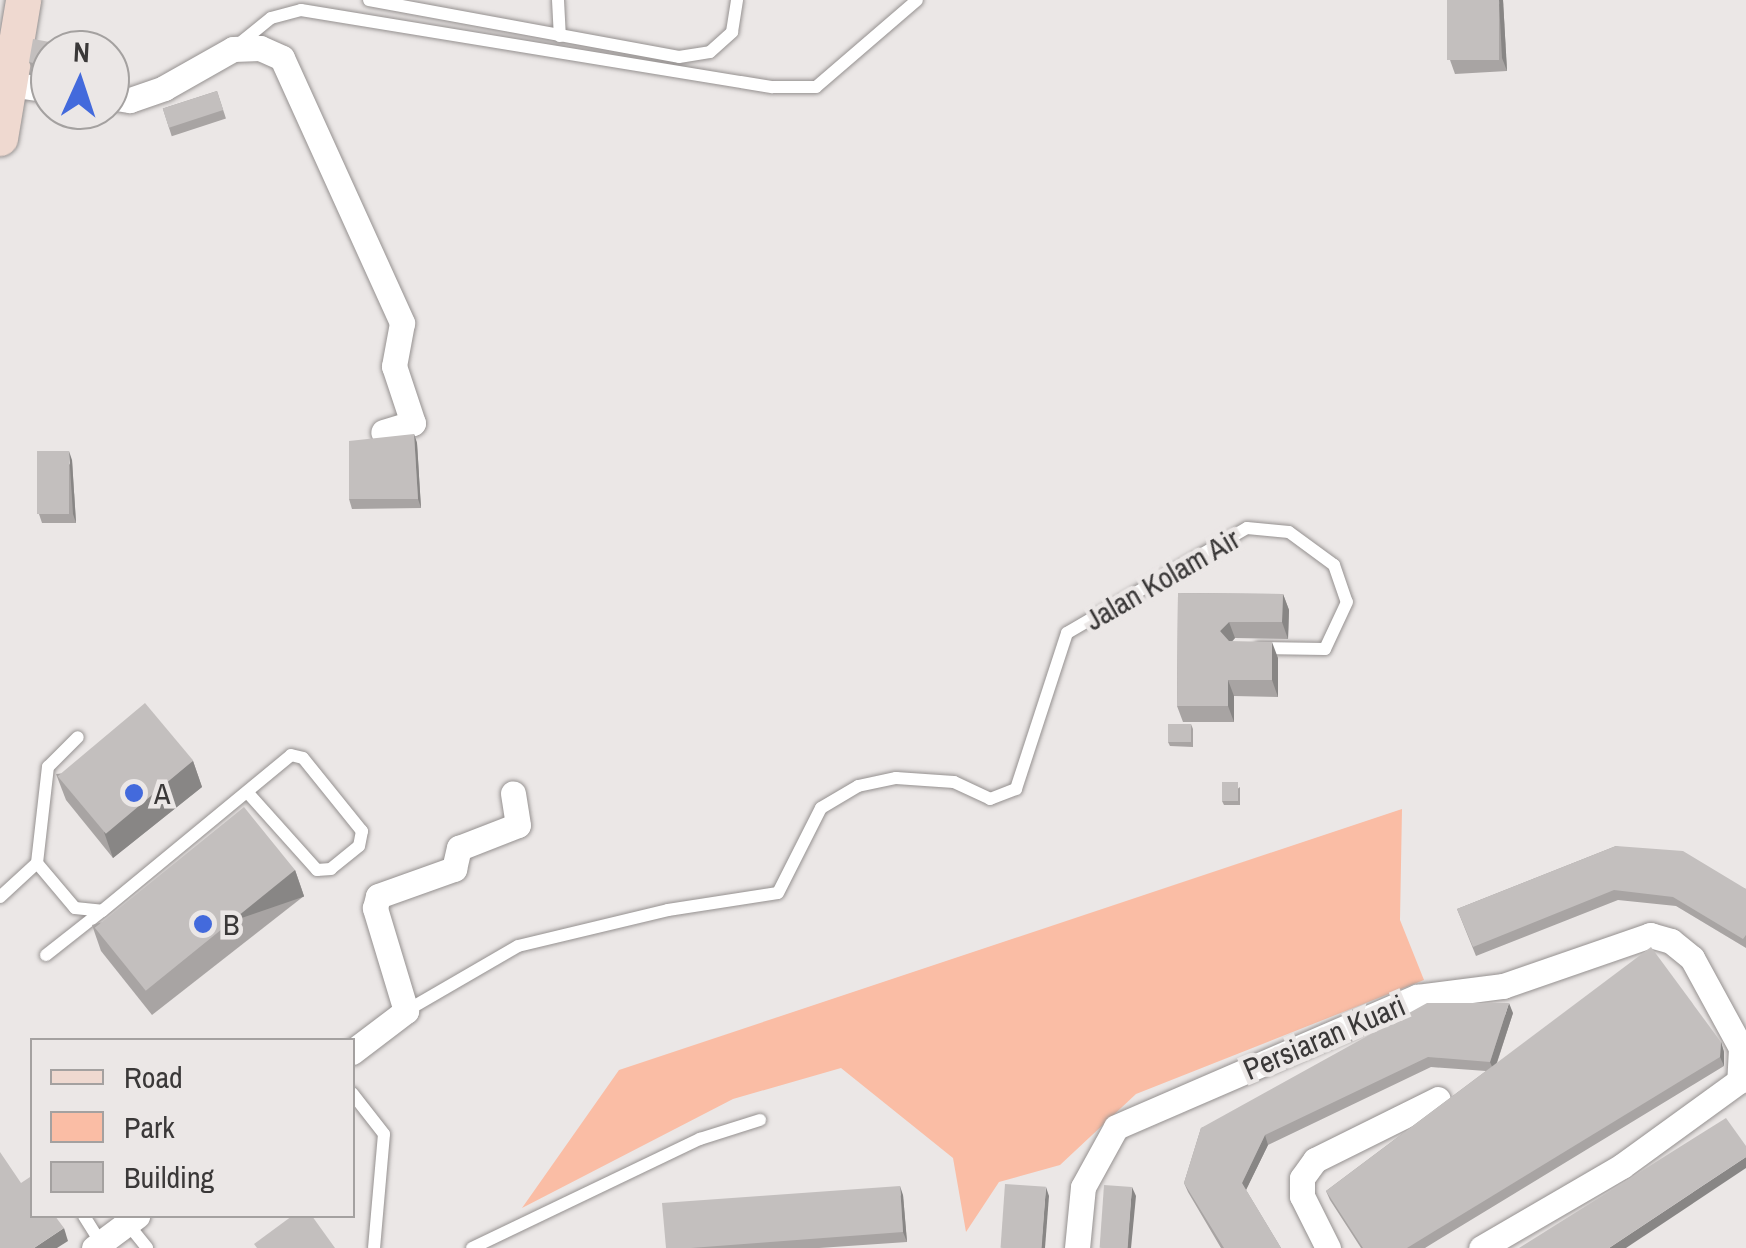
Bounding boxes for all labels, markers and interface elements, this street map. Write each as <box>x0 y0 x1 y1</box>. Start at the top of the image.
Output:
north arrow <box>30 30 130 130</box>
text: N <box>72 33 91 71</box>
street label: Jalan Kolam Air <box>1078 520 1246 638</box>
place label: A <box>154 775 170 811</box>
marker: A <box>123 782 145 804</box>
place label: B <box>223 906 239 942</box>
marker: B <box>192 913 214 935</box>
street label: Persiaran Kuari <box>1238 987 1410 1087</box>
legend <box>30 1038 355 1218</box>
text: Road <box>124 1057 183 1097</box>
text: Park <box>124 1107 175 1147</box>
text: Building <box>124 1157 214 1197</box>

